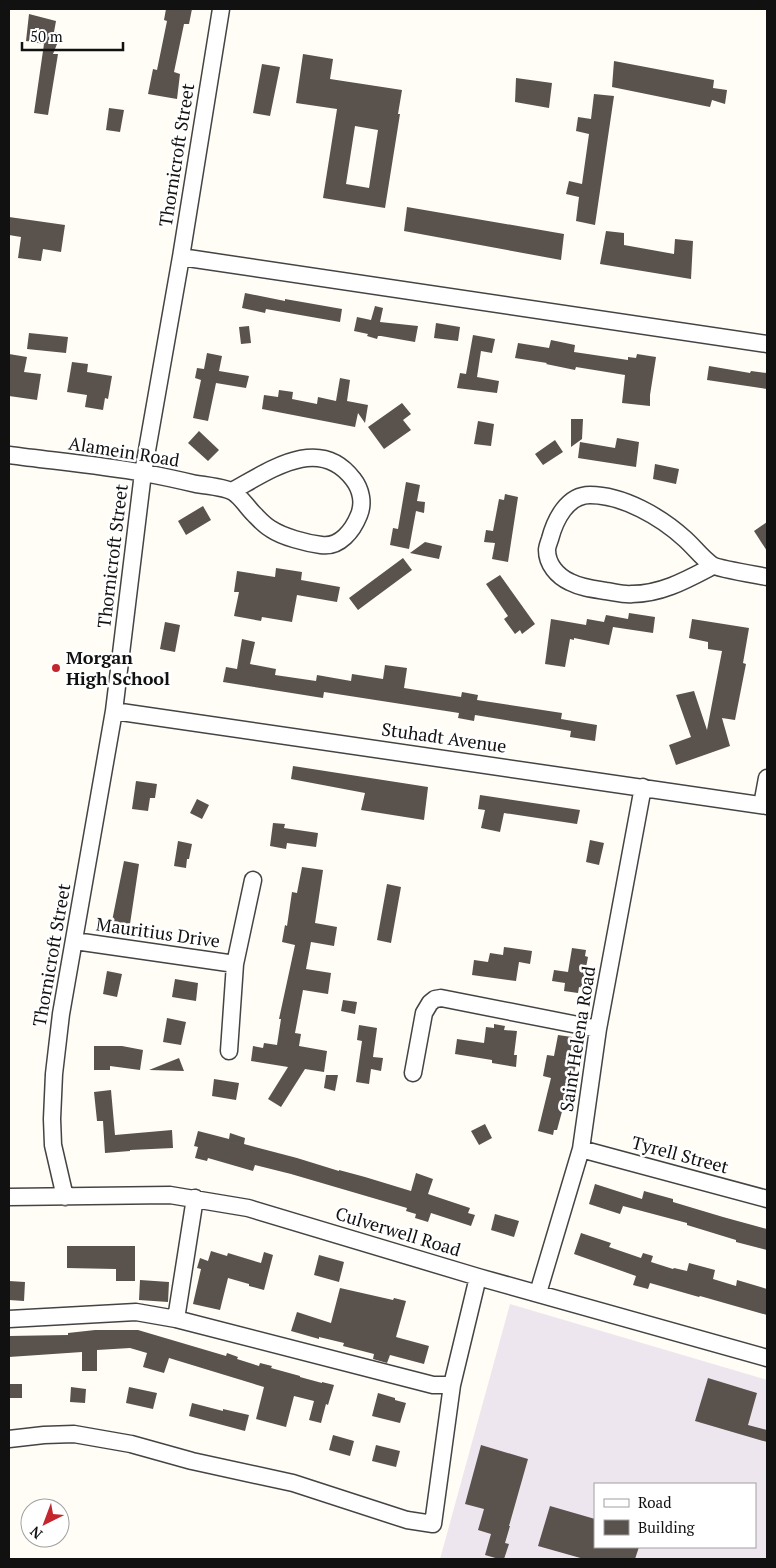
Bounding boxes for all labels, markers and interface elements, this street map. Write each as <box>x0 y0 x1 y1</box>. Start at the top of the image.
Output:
scale bar <box>22 20 124 52</box>
text: 50 m <box>30 26 63 46</box>
street label: Thornicroft Street <box>153 81 199 228</box>
street label: Alamein Road <box>67 430 181 472</box>
street label: Thornicroft Street <box>91 482 133 629</box>
place label: Morgan High School <box>66 645 170 690</box>
marker: Morgan High School <box>50 662 62 674</box>
street label: Stuhadt Avenue <box>380 716 508 758</box>
street label: Thornicroft Street <box>27 881 75 1028</box>
street label: Mauritius Drive <box>95 911 222 953</box>
street label: Saint Helena Road <box>554 964 600 1113</box>
street label: Tyrell Street <box>629 1130 732 1179</box>
street label: Culverwell Road <box>333 1201 464 1261</box>
legend <box>594 1483 756 1548</box>
text: Road <box>638 1492 671 1512</box>
north arrow <box>20 1498 70 1548</box>
text: Building <box>638 1517 696 1537</box>
text: N <box>25 1522 46 1544</box>

